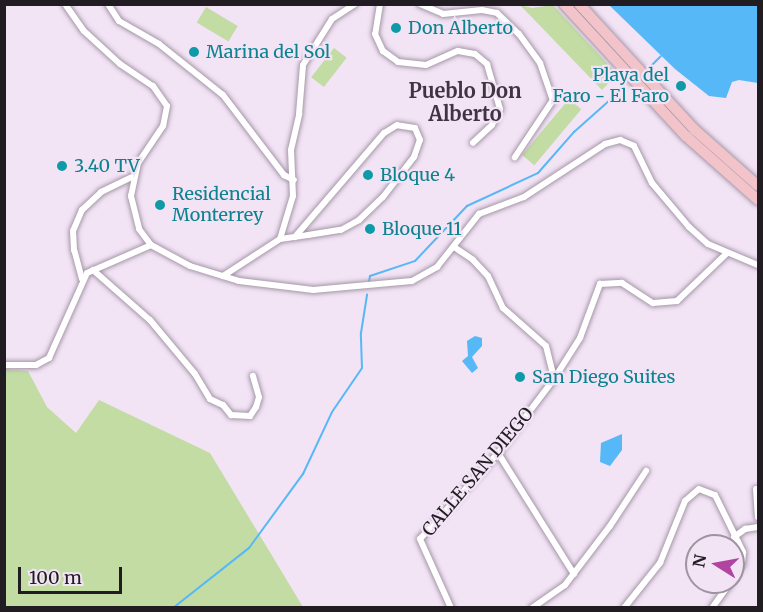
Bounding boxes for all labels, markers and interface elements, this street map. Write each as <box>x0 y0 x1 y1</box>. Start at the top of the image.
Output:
place label: Don Alberto <box>408 17 513 39</box>
marker: Don Alberto <box>389 21 403 35</box>
place label: Marina del Sol <box>206 41 330 63</box>
marker: Marina del Sol <box>187 45 201 59</box>
place label: Playa del Faro - El Faro <box>553 65 669 107</box>
district label: Pueblo Don Alberto <box>408 79 522 126</box>
marker: Playa del Faro - El Faro <box>674 79 688 93</box>
place label: 3.40 TV <box>74 155 140 177</box>
marker: 3.40 TV <box>55 159 69 173</box>
place label: Bloque 4 <box>380 164 455 186</box>
marker: Bloque 4 <box>361 168 375 182</box>
place label: Residencial Monterrey <box>172 184 271 226</box>
marker: Residencial Monterrey <box>153 198 167 212</box>
place label: Bloque 11 <box>382 218 462 240</box>
marker: Bloque 11 <box>363 222 377 236</box>
place label: San Diego Suites <box>532 366 675 388</box>
marker: San Diego Suites <box>513 370 527 384</box>
street label: CALLE SAN DIEGO <box>418 403 538 541</box>
north arrow <box>685 534 745 594</box>
text: N <box>688 553 710 569</box>
scale bar <box>21 555 124 593</box>
text: 100 m <box>29 566 82 589</box>

